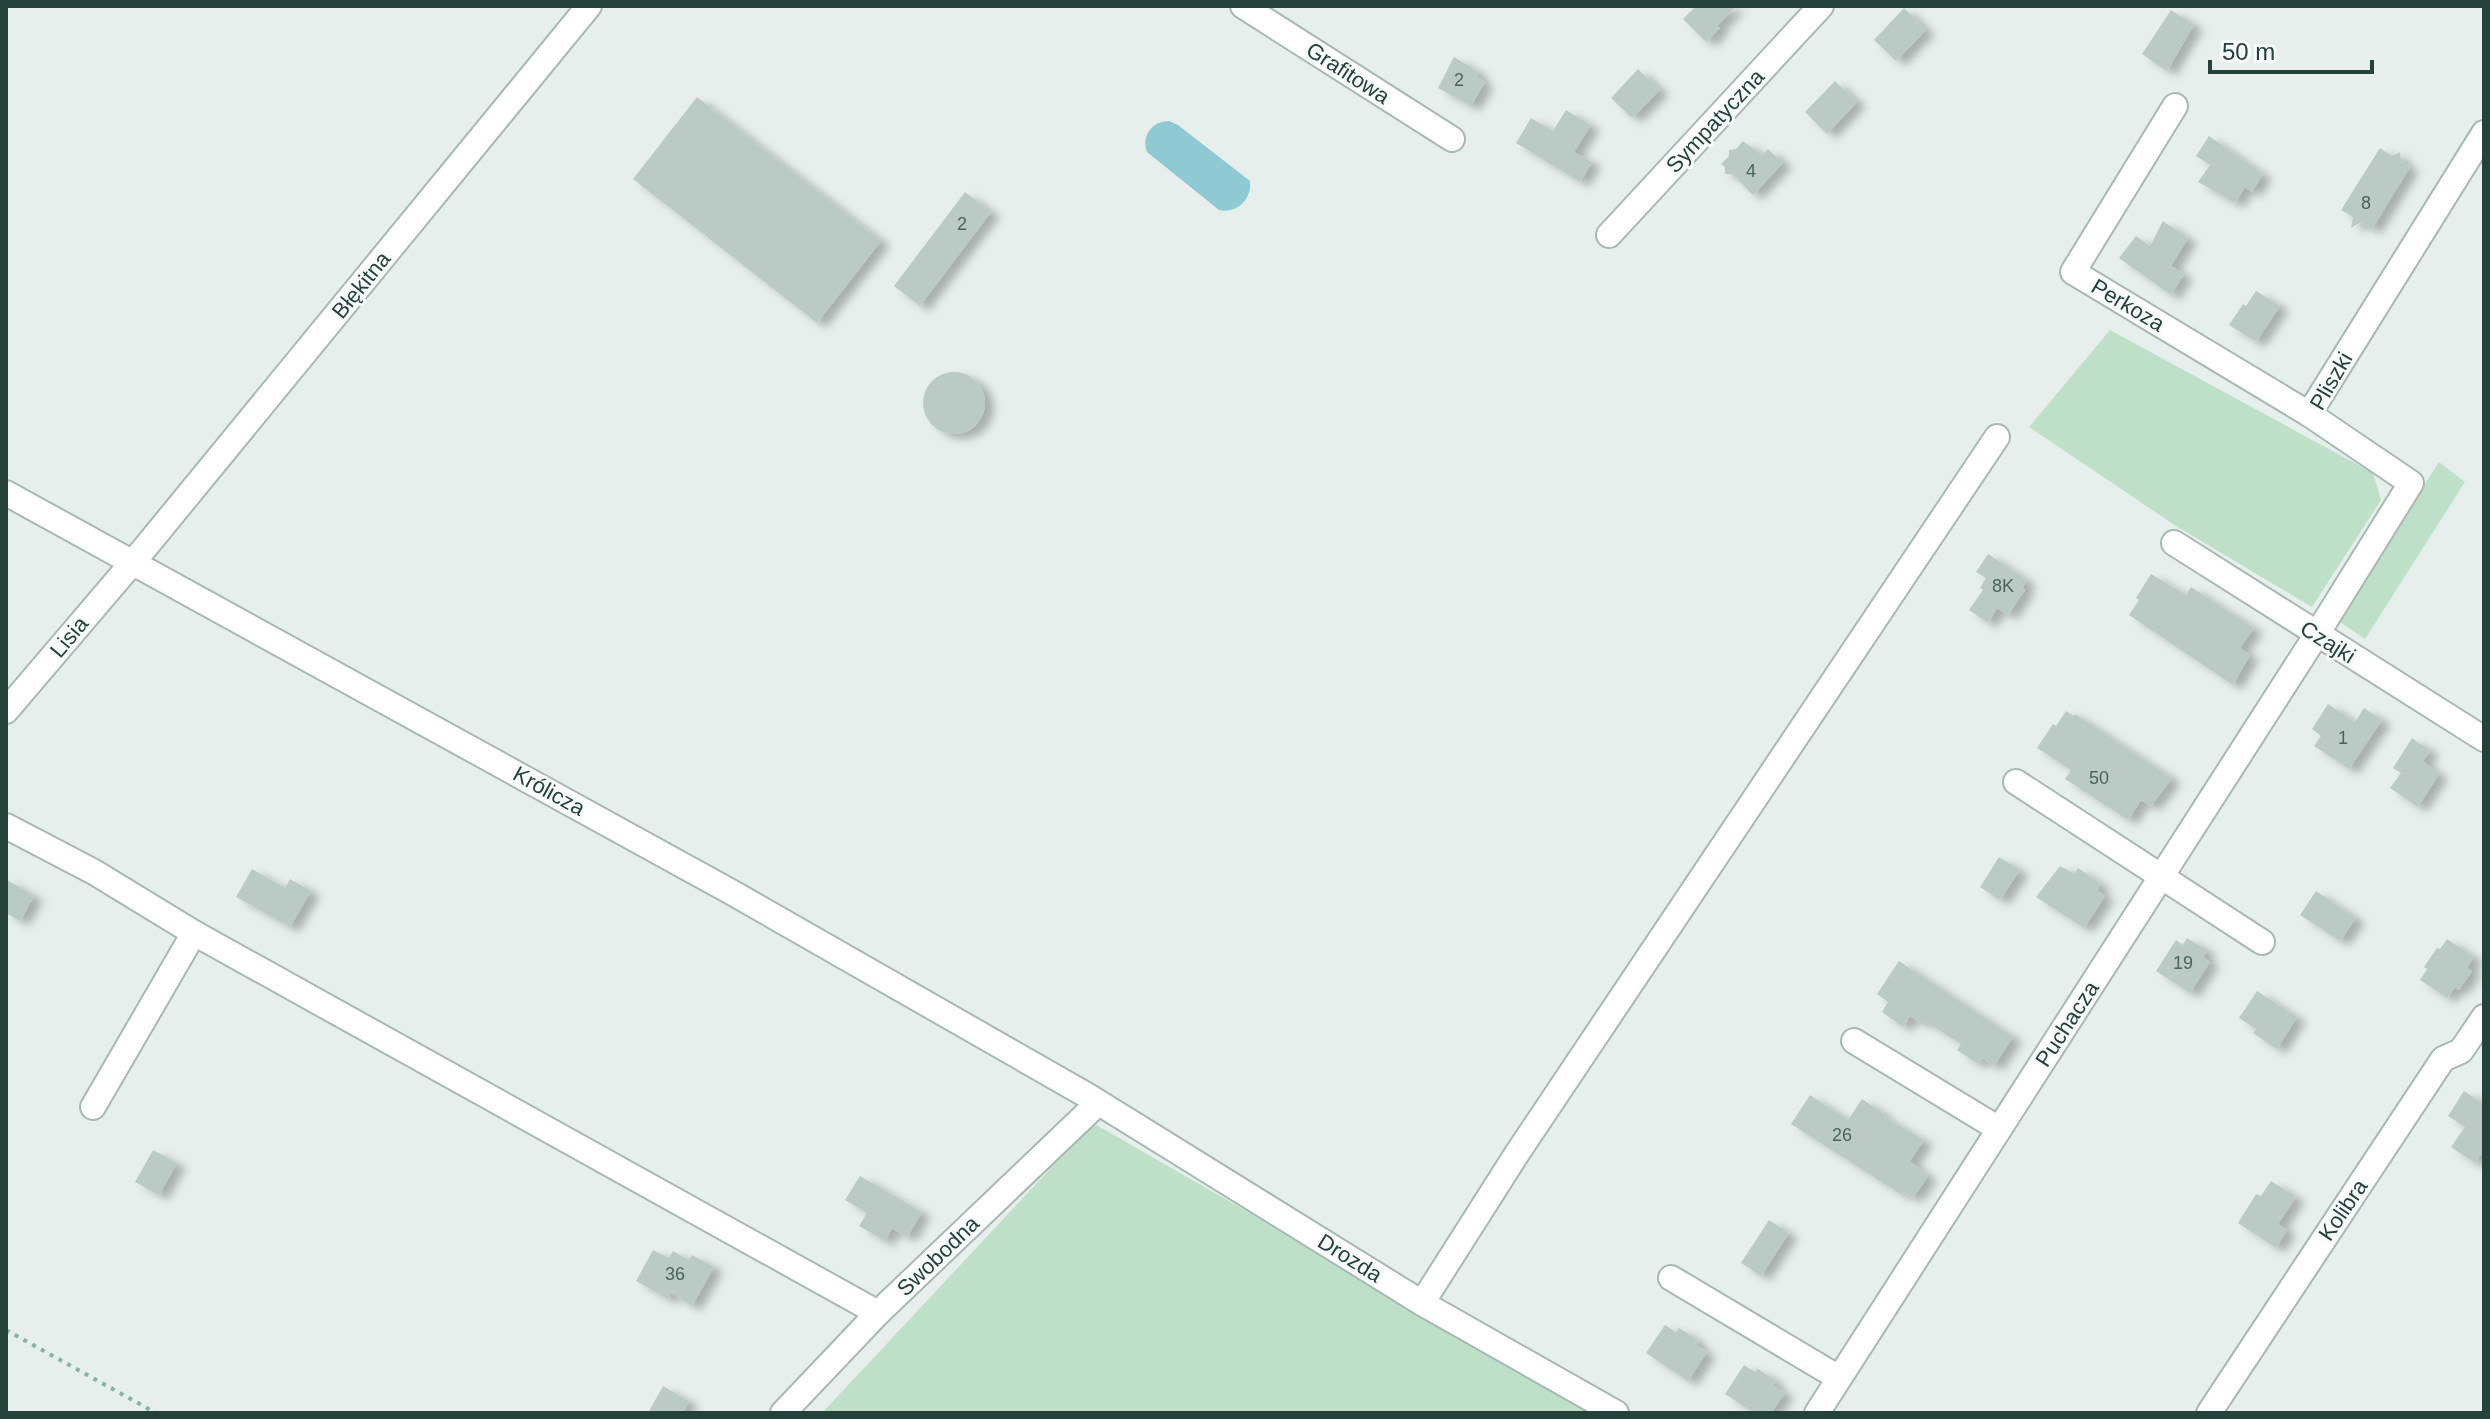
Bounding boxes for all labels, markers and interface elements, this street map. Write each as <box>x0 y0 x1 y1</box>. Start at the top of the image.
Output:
scale bar <box>2210 24 2372 74</box>
street label: Grafitowa <box>1302 37 1395 110</box>
text: 50 m <box>2222 38 2275 65</box>
street label: Sympatyczna <box>1661 64 1770 178</box>
house number: 2 <box>1454 70 1464 90</box>
house number: 4 <box>1746 161 1756 181</box>
house number: 8 <box>2361 193 2371 213</box>
house number: 2 <box>957 214 967 234</box>
street label: Błękitna <box>327 246 396 323</box>
street label: Perkoza <box>2087 273 2170 337</box>
street label: Pliszki <box>2305 348 2357 414</box>
house number: 8K <box>1992 576 2014 596</box>
street label: Lisia <box>45 611 94 662</box>
street label: Czajki <box>2296 616 2360 668</box>
house number: 1 <box>2338 728 2348 748</box>
street label: Królicza <box>509 761 590 821</box>
house number: 50 <box>2089 768 2109 788</box>
house number: 19 <box>2173 953 2193 973</box>
street label: Puchacza <box>2030 976 2104 1071</box>
house number: 26 <box>1832 1125 1852 1145</box>
street label: Kolibra <box>2313 1174 2373 1245</box>
street label: Swobodna <box>892 1210 985 1301</box>
street label: Drozda <box>1313 1229 1387 1288</box>
house number: 36 <box>665 1264 685 1284</box>

